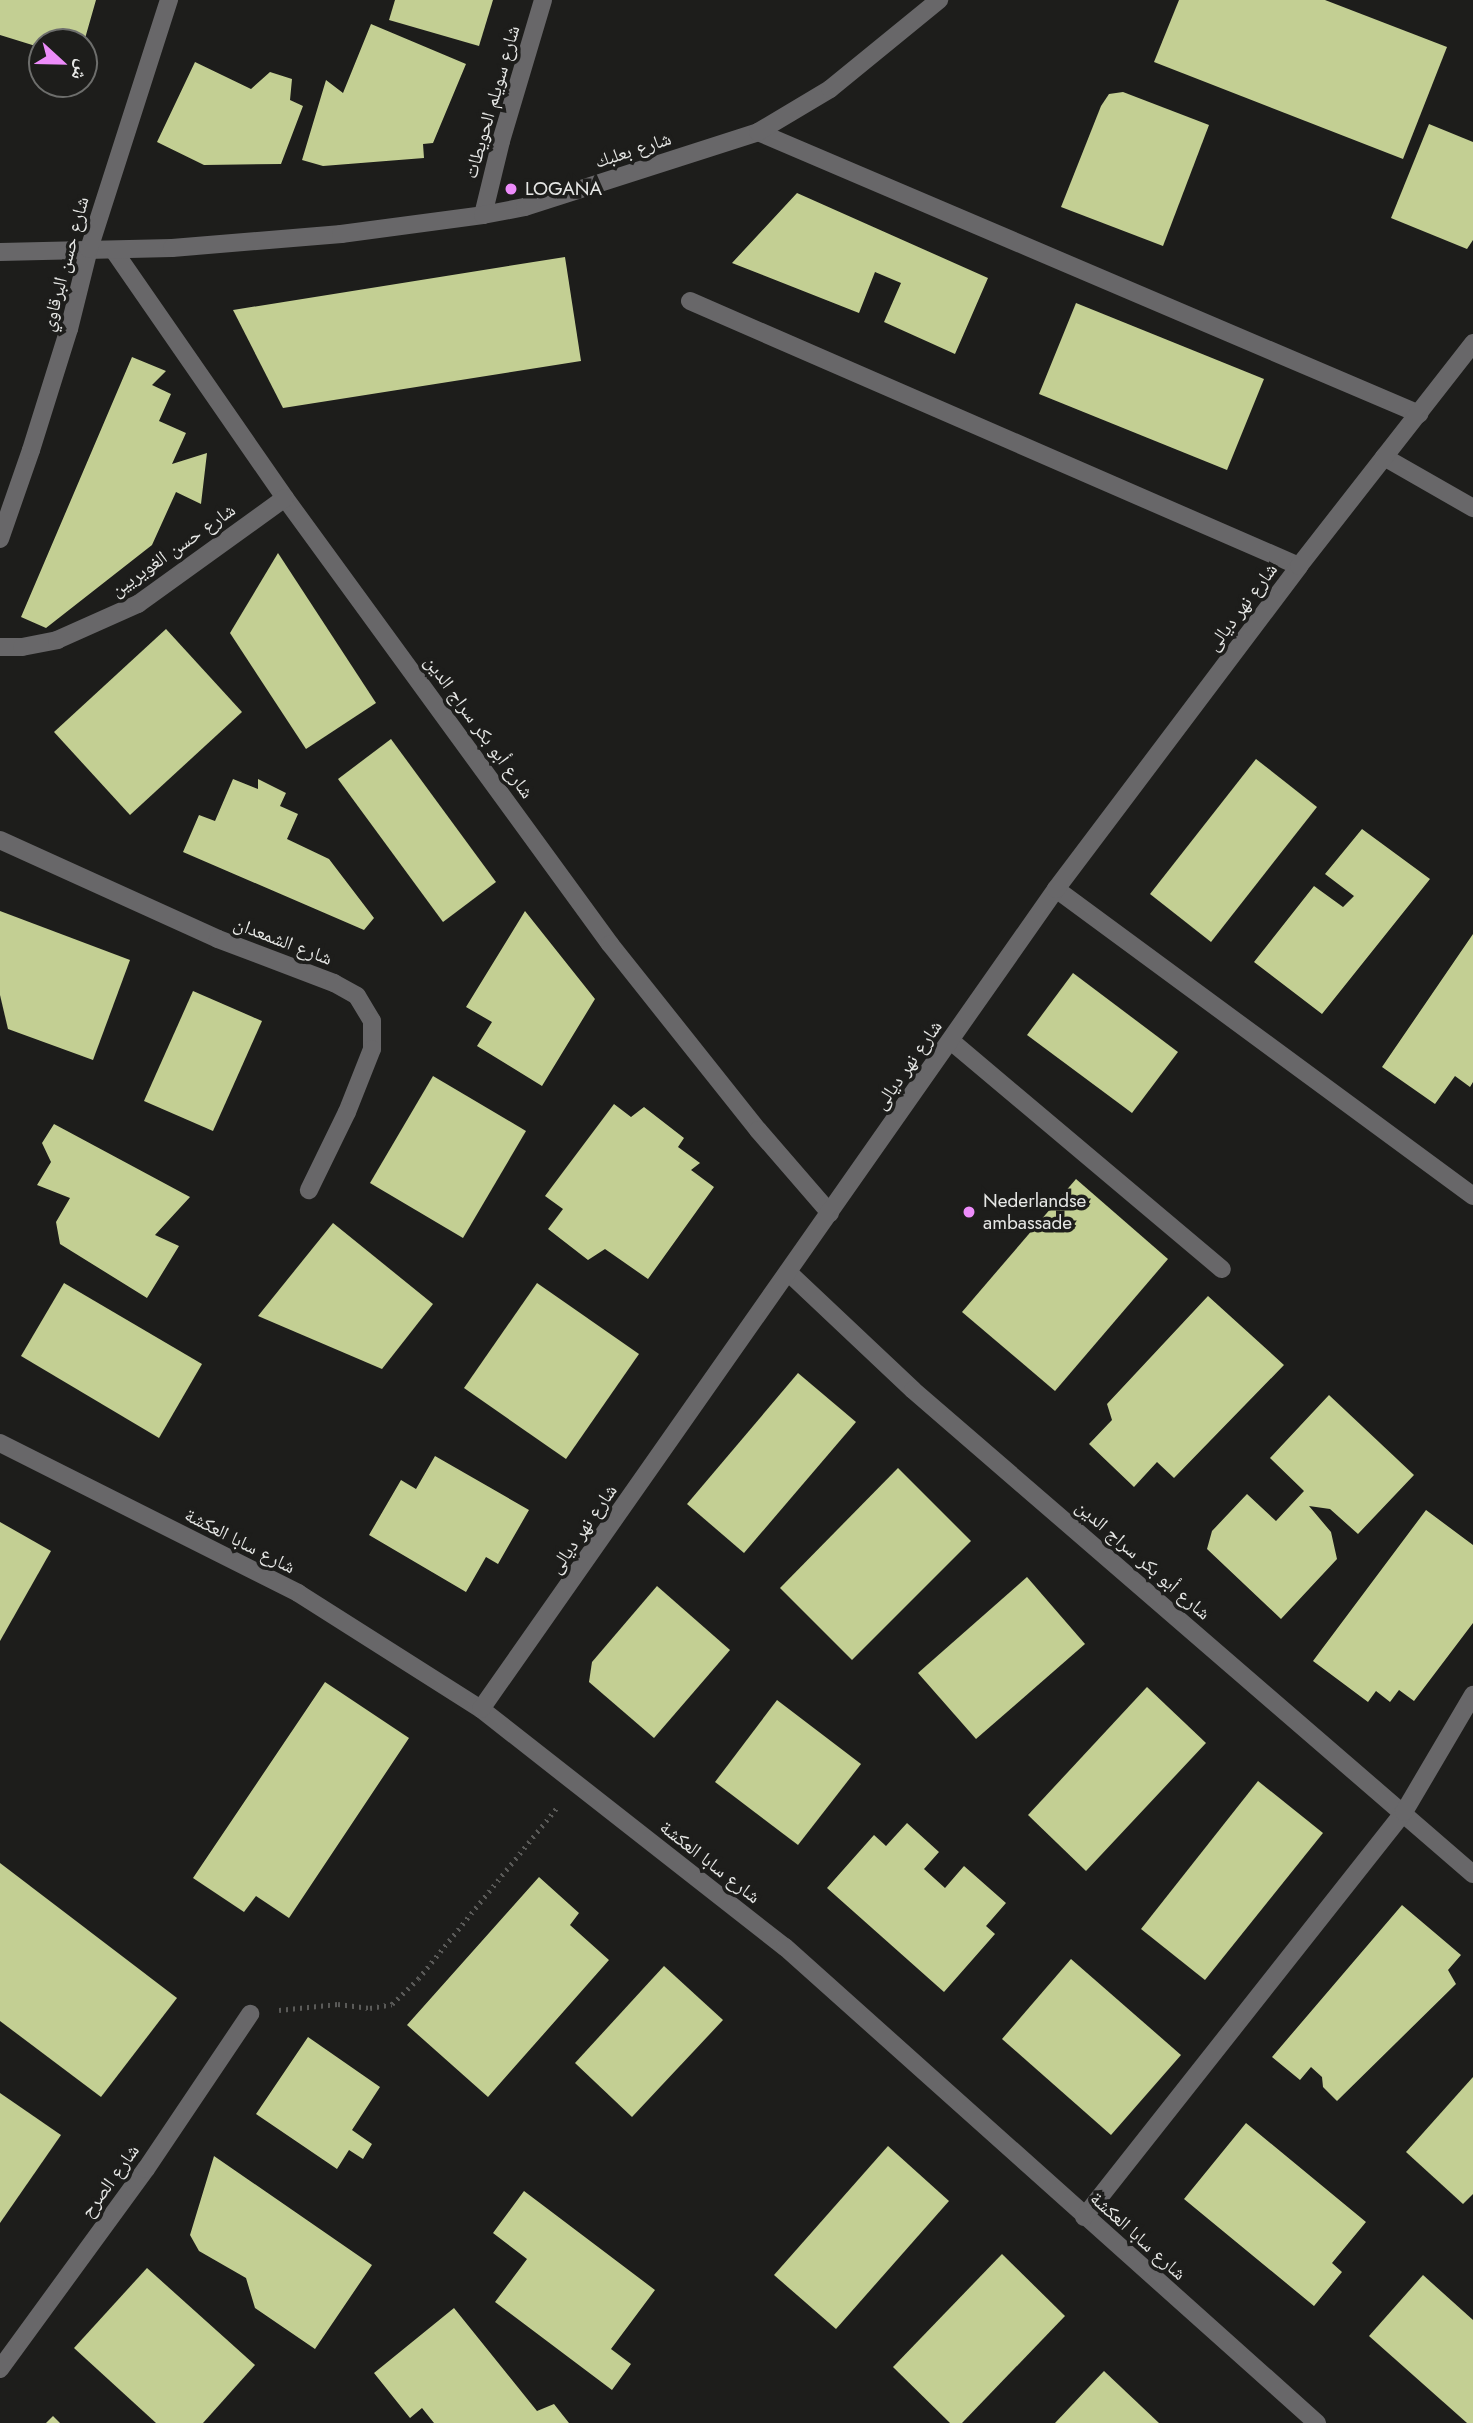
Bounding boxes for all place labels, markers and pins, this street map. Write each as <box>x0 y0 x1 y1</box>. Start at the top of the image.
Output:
place label: LOGANA <box>525 178 602 200</box>
marker: LOGANA <box>503 181 519 197</box>
place label: Nederlandse ambassade <box>983 1190 1086 1234</box>
marker: Nederlandse ambassade <box>961 1204 977 1220</box>

